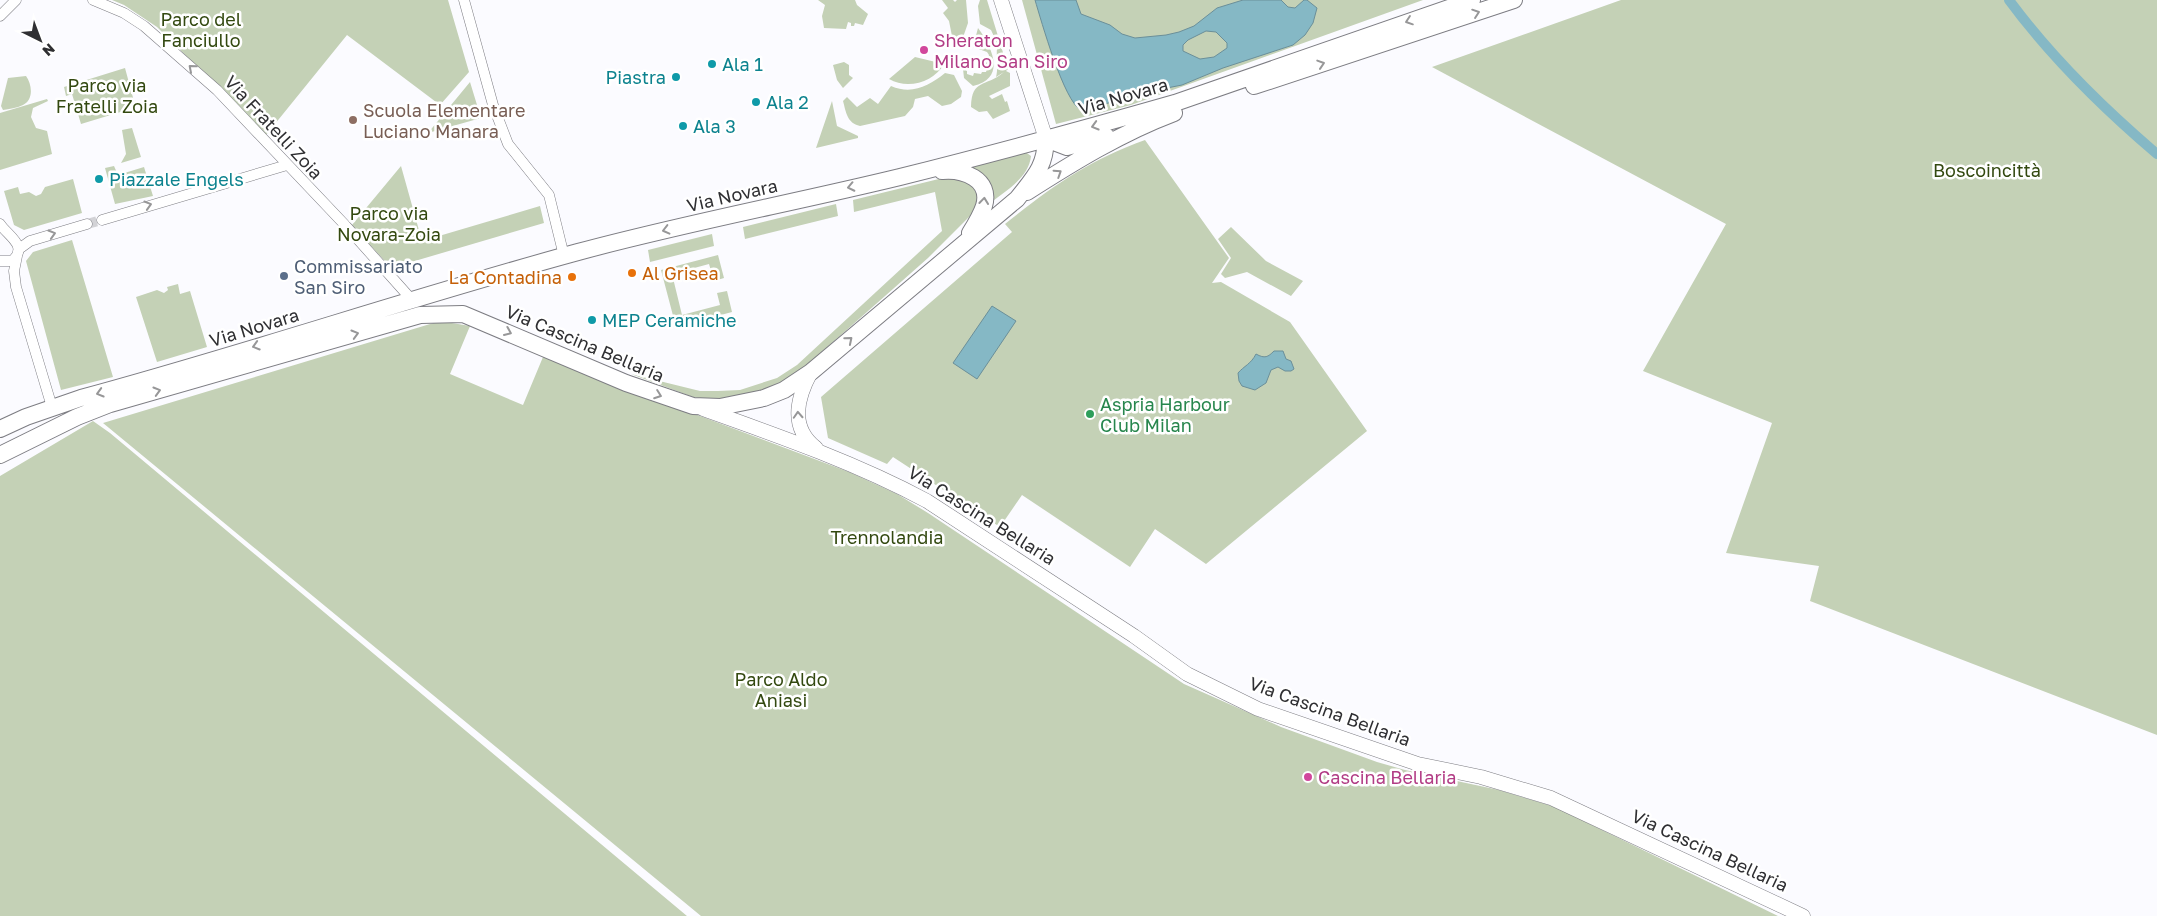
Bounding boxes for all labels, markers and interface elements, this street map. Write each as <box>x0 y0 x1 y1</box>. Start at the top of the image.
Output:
park label: Parco del Fanciullo <box>161 8 242 51</box>
one-way arrow <box>1471 9 1480 19</box>
north arrow <box>15 15 65 65</box>
one-way arrow <box>1405 16 1414 26</box>
place label: Sheraton Milano San Siro <box>934 29 1068 72</box>
text: N <box>39 40 59 60</box>
marker: Sheraton Milano San Siro <box>918 44 930 56</box>
place label: Ala 1 <box>722 53 763 75</box>
marker: Ala 1 <box>706 58 718 70</box>
one-way arrow <box>1317 60 1325 70</box>
one-way arrow <box>188 65 197 74</box>
place label: Piastra <box>605 66 666 88</box>
street label: Via Fratelli Zoia <box>220 71 328 183</box>
marker: Piastra <box>670 71 682 83</box>
street label: Via Novara <box>1076 73 1170 119</box>
park label: Parco via Fratelli Zoia <box>56 74 158 117</box>
place label: Ala 2 <box>766 91 809 113</box>
marker: Ala 2 <box>750 96 762 108</box>
place label: Scuola Elementare Luciano Manara <box>363 99 525 142</box>
marker: Scuola Elementare Luciano Manara <box>347 114 359 126</box>
place label: Ala 3 <box>693 115 736 137</box>
marker: Ala 3 <box>677 120 689 132</box>
one-way arrow <box>1090 120 1099 131</box>
park label: Boscoincittà <box>1933 159 2041 181</box>
place label: Piazzale Engels <box>109 168 244 190</box>
one-way arrow <box>1052 170 1061 179</box>
marker: Piazzale Engels <box>93 173 105 185</box>
street label: Via Novara <box>685 174 779 216</box>
one-way arrow <box>847 181 856 192</box>
one-way arrow <box>978 196 989 204</box>
one-way arrow <box>144 201 152 211</box>
park label: Parco via Novara-Zoia <box>337 202 441 245</box>
one-way arrow <box>662 224 671 235</box>
one-way arrow <box>47 230 56 240</box>
place label: Commissariato San Siro <box>294 255 423 298</box>
place label: Al Grisea <box>642 262 719 284</box>
place label: La Contadina <box>448 266 562 288</box>
marker: Al Grisea <box>626 267 638 279</box>
marker: Commissariato San Siro <box>278 270 290 282</box>
marker: La Contadina <box>566 271 578 283</box>
street label: Via Cascina Bellaria <box>502 300 668 386</box>
street label: Via Novara <box>207 303 301 351</box>
place label: MEP Ceramiche <box>602 309 737 331</box>
marker: MEP Ceramiche <box>586 314 598 326</box>
one-way arrow <box>503 326 512 337</box>
one-way arrow <box>350 330 359 340</box>
one-way arrow <box>843 337 852 346</box>
one-way arrow <box>253 341 261 351</box>
one-way arrow <box>152 386 160 396</box>
one-way arrow <box>97 387 105 397</box>
one-way arrow <box>653 389 662 399</box>
place label: Aspria Harbour Club Milan <box>1100 393 1230 436</box>
marker: Aspria Harbour Club Milan <box>1084 408 1096 420</box>
one-way arrow <box>793 410 803 418</box>
street label: Via Cascina Bellaria <box>904 461 1060 569</box>
park label: Trennolandia <box>831 526 943 548</box>
park label: Parco Aldo Aniasi <box>735 668 827 711</box>
street label: Via Cascina Bellaria <box>1246 672 1414 750</box>
place label: Cascina Bellaria <box>1318 766 1457 788</box>
marker: Cascina Bellaria <box>1302 771 1314 783</box>
street label: Via Cascina Bellaria <box>1628 804 1792 896</box>

